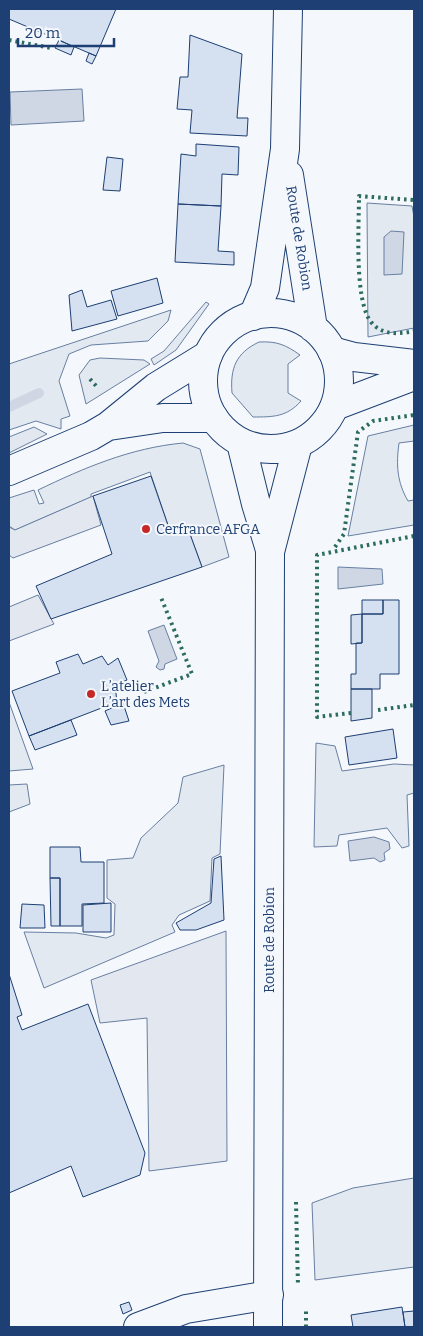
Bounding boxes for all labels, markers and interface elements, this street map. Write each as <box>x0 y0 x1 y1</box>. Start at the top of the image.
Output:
scale bar <box>18 15 114 47</box>
text: 20 m <box>25 24 61 42</box>
street label: Route de Robion <box>282 184 316 292</box>
place label: Cerfrance AFGA <box>156 521 260 538</box>
marker: Cerfrance AFGA <box>140 523 152 535</box>
place label: L’atelier L’art des Mets <box>101 678 190 711</box>
marker: L’atelier L’art des Mets <box>85 688 97 700</box>
street label: Route de Robion <box>261 887 278 993</box>

